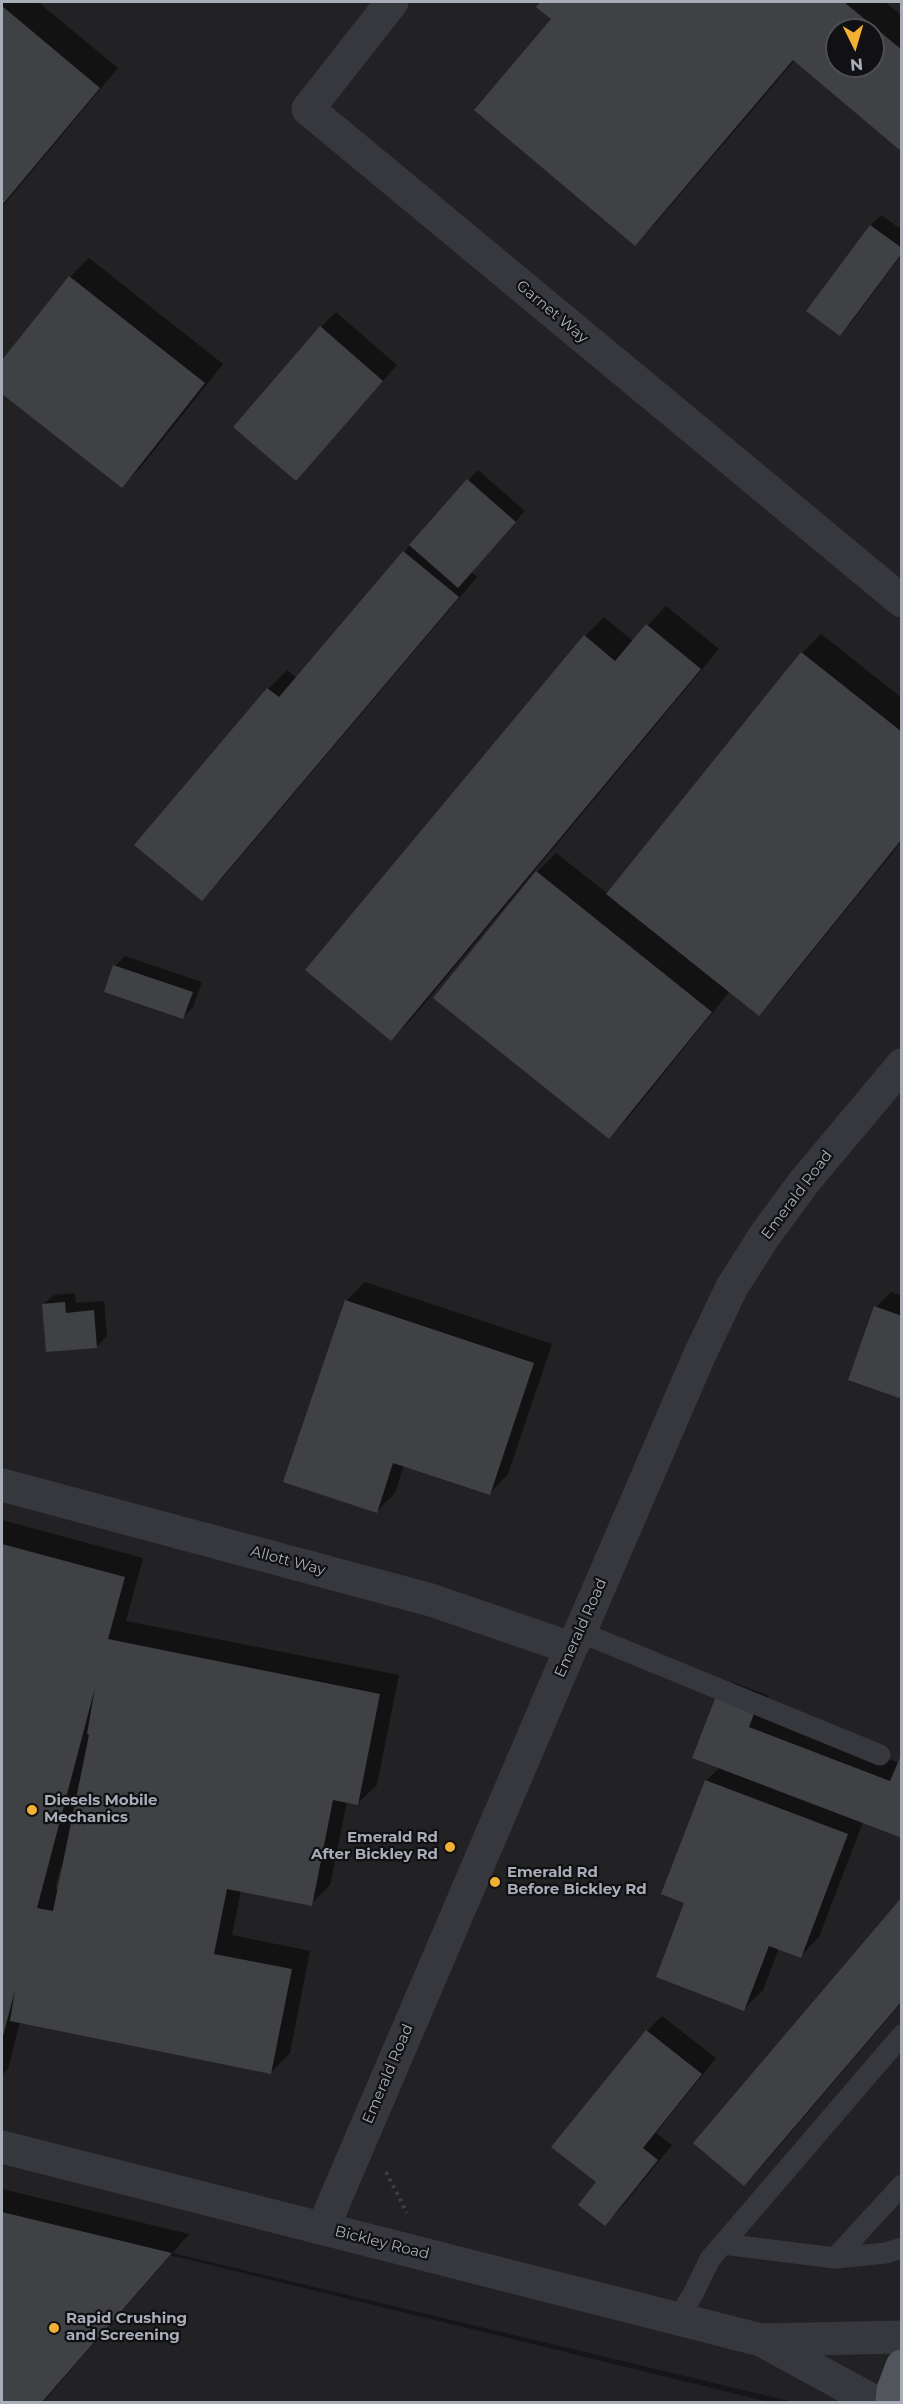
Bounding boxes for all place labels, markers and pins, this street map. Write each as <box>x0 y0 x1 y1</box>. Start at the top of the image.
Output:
place label: Diesels Mobile Mechanics <box>44 1792 158 1827</box>
marker: Diesels Mobile Mechanics <box>25 1803 39 1817</box>
place label: Emerald Rd After Bickley Rd <box>311 1829 438 1864</box>
marker: Emerald Rd After Bickley Rd <box>443 1840 457 1854</box>
place label: Emerald Rd Before Bickley Rd <box>507 1864 647 1899</box>
marker: Emerald Rd Before Bickley Rd <box>488 1875 502 1889</box>
place label: Rapid Crushing and Screening <box>66 2310 187 2345</box>
marker: Rapid Crushing and Screening <box>47 2321 61 2335</box>

